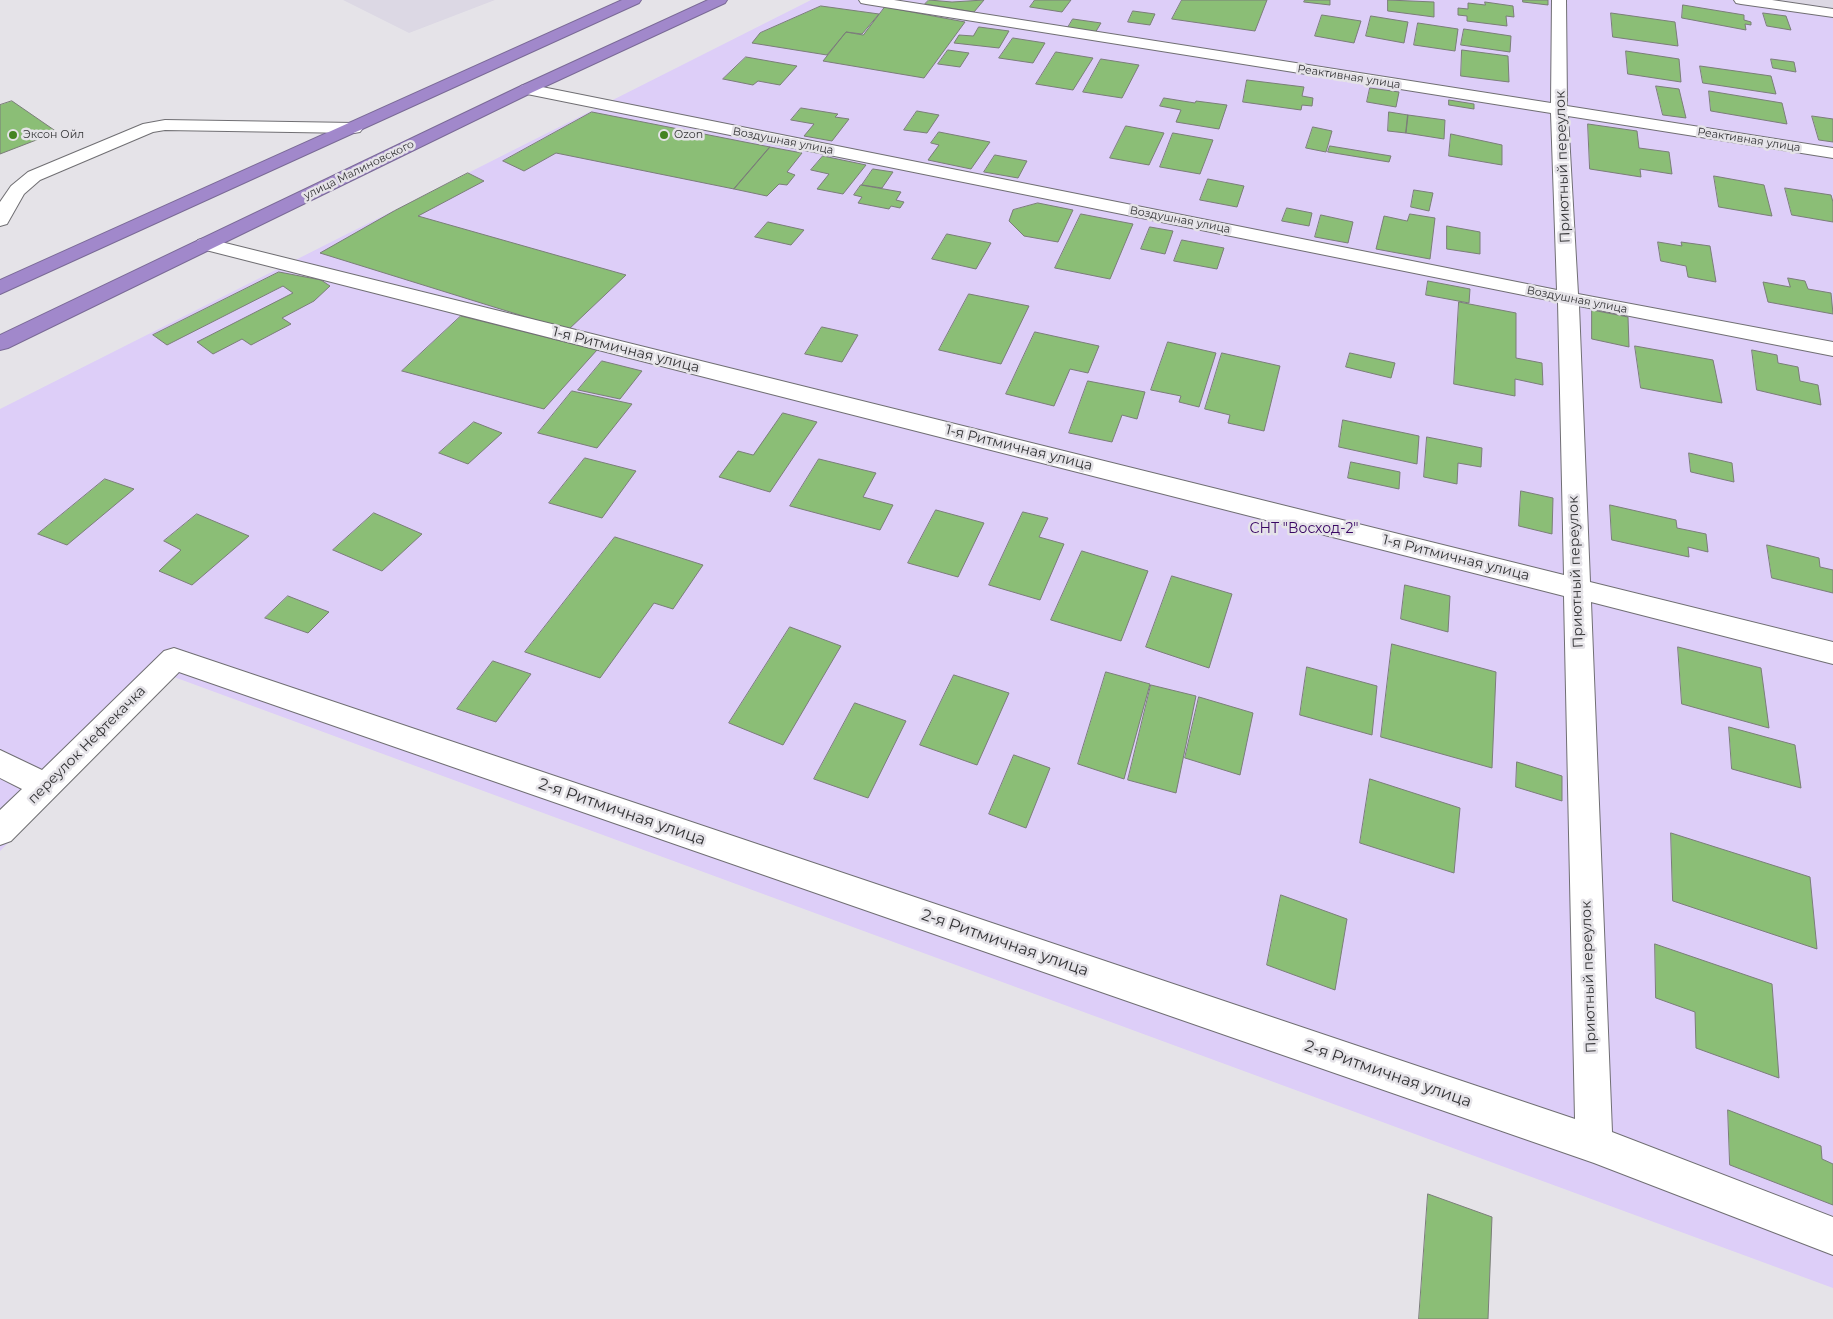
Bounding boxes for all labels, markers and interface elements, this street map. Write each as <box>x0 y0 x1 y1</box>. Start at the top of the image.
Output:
street label: Реактивная улица <box>1297 62 1401 92</box>
street label: Приютный переулок <box>1552 90 1574 244</box>
street label: Воздушная улица <box>732 125 834 157</box>
street label: Реактивная улица <box>1697 125 1801 155</box>
place label: Эксон Ойл <box>23 128 84 142</box>
place label: Ozon <box>674 128 703 142</box>
marker: Эксон Ойл <box>7 129 19 141</box>
marker: Ozon <box>658 129 670 141</box>
street label: улица Малиновского <box>302 138 416 202</box>
street label: Воздушная улица <box>1129 204 1231 236</box>
street label: Воздушная улица <box>1526 284 1628 316</box>
street label: 1-я Ритмичная улица <box>551 324 701 376</box>
street label: 1-я Ритмичная улица <box>944 422 1094 474</box>
street label: Приютный переулок <box>1565 495 1587 649</box>
park label: СНТ "Восход-2" <box>1249 521 1359 537</box>
street label: 1-я Ритмичная улица <box>1381 532 1531 584</box>
street label: переулок Нефтекачка <box>25 683 149 807</box>
street label: 2-я Ритмичная улица <box>536 774 708 850</box>
street label: Приютный переулок <box>1578 900 1600 1054</box>
street label: 2-я Ритмичная улица <box>919 905 1091 981</box>
street label: 2-я Ритмичная улица <box>1302 1036 1474 1112</box>

